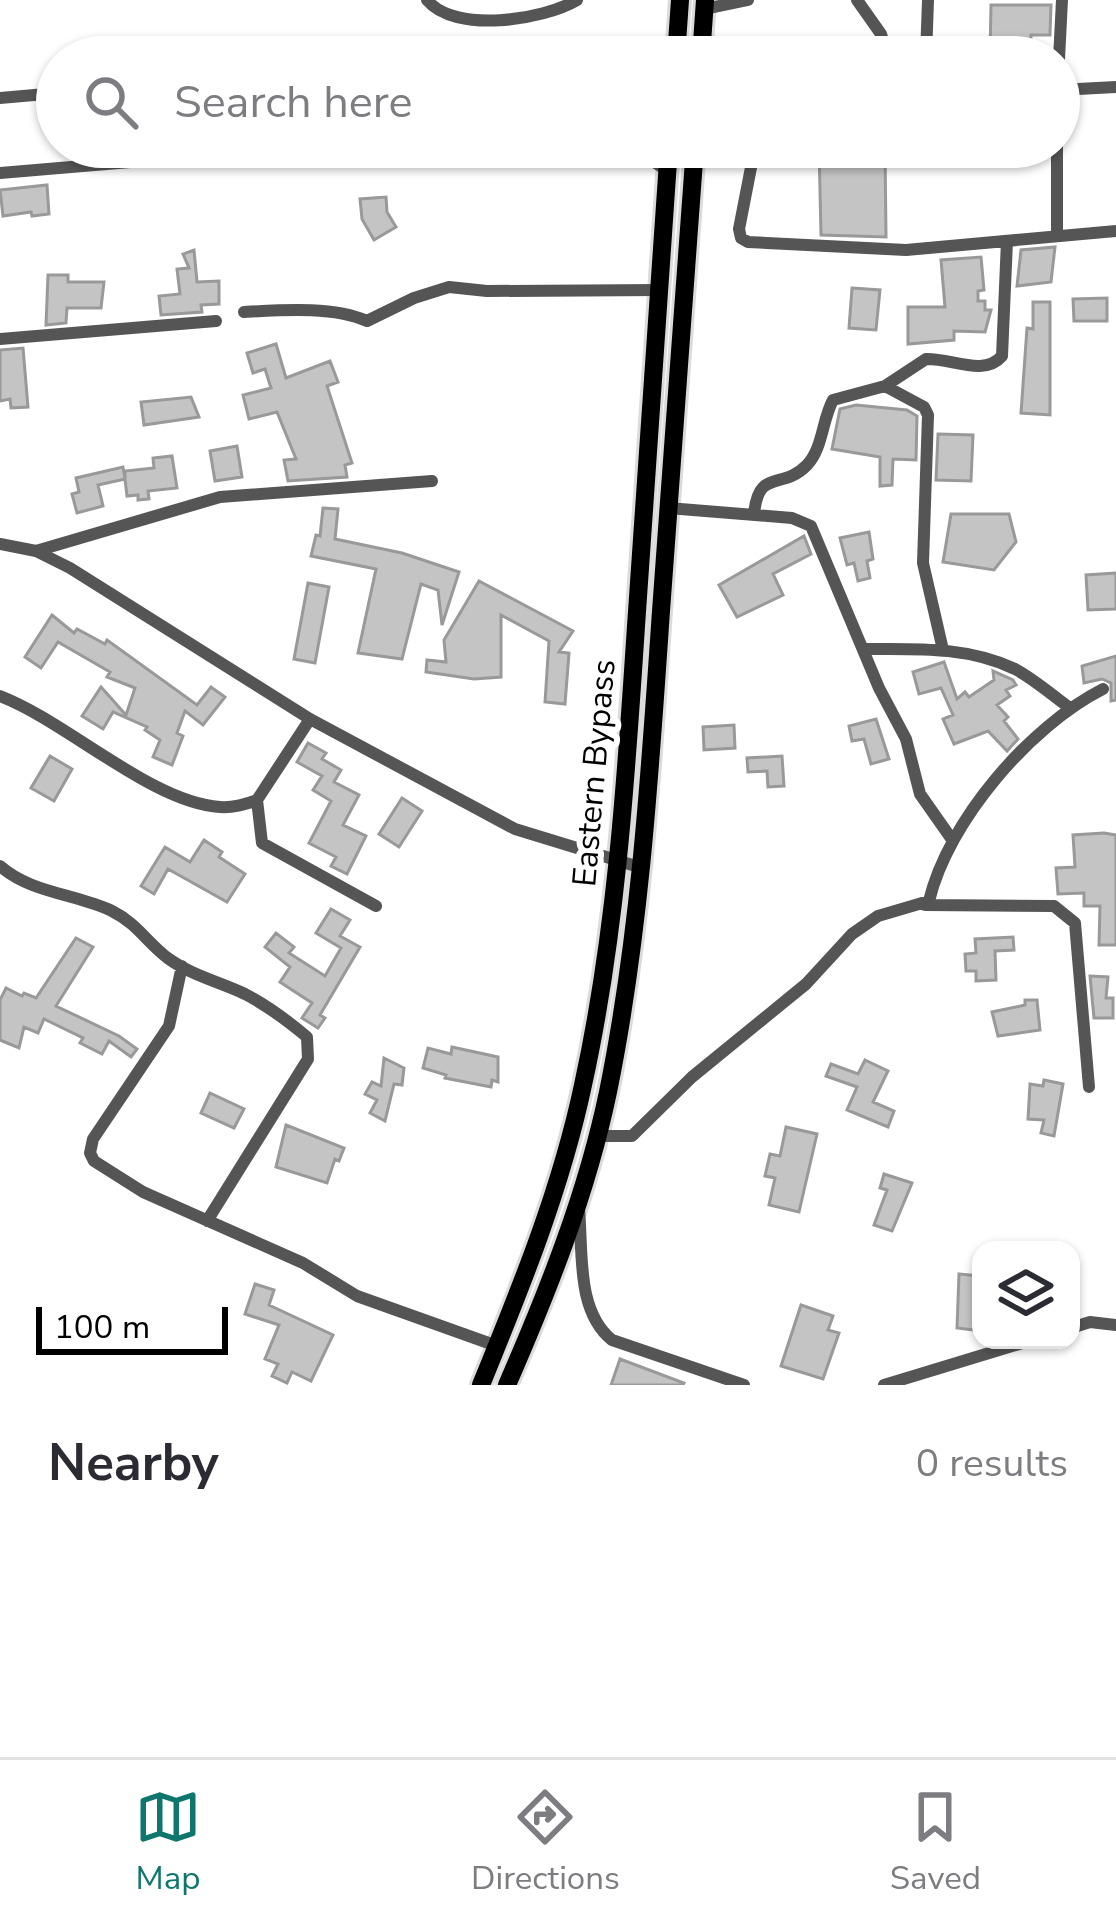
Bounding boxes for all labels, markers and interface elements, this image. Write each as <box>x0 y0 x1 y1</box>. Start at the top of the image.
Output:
search box <box>36 36 1080 168</box>
icon: search <box>78 69 144 135</box>
text: Search here <box>174 72 413 133</box>
street label: Eastern Bypass <box>562 658 627 889</box>
map controls <box>972 1241 1080 1349</box>
button: layers <box>972 1241 1080 1349</box>
scale bar <box>36 1301 228 1354</box>
text: 100 m <box>54 1305 150 1350</box>
text: Nearby <box>48 1428 219 1498</box>
text: 0 results <box>916 1437 1068 1490</box>
tab: Map <box>135 1784 201 1901</box>
tab: Directions <box>471 1784 620 1901</box>
tab: Saved <box>890 1784 981 1901</box>

